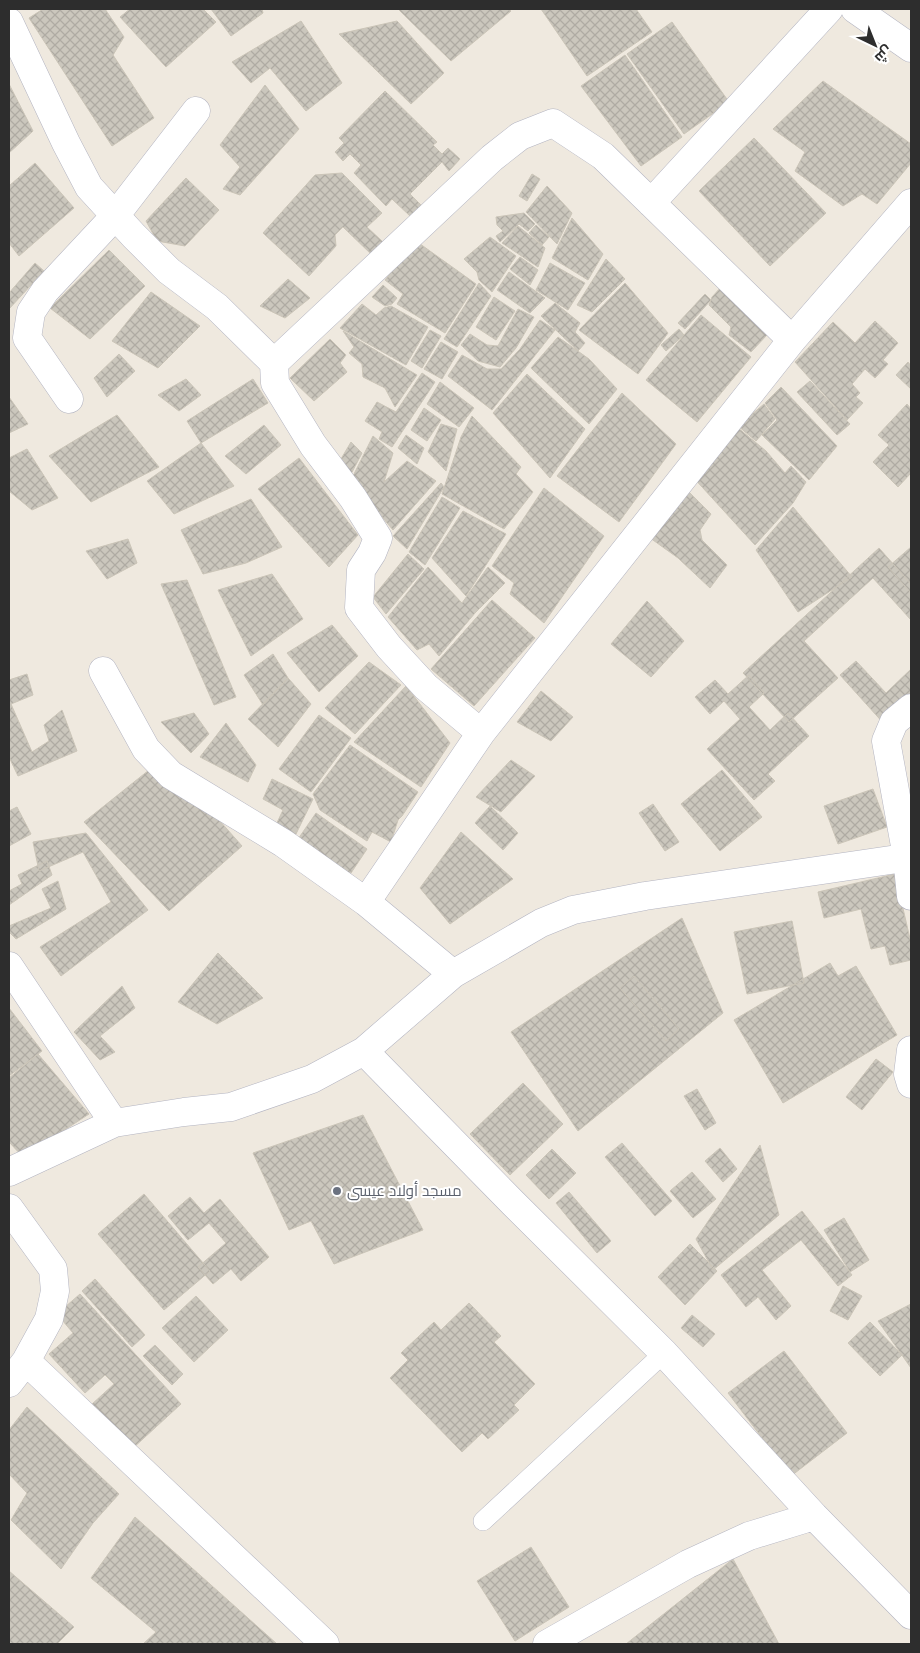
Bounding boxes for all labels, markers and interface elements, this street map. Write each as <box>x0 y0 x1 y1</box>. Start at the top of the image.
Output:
north arrow <box>850 20 900 70</box>
text: ش <box>871 42 897 67</box>
place label: مسجد أولاد عيسى <box>347 1181 462 1201</box>
marker: مسجد أولاد عيسى <box>331 1185 343 1197</box>

